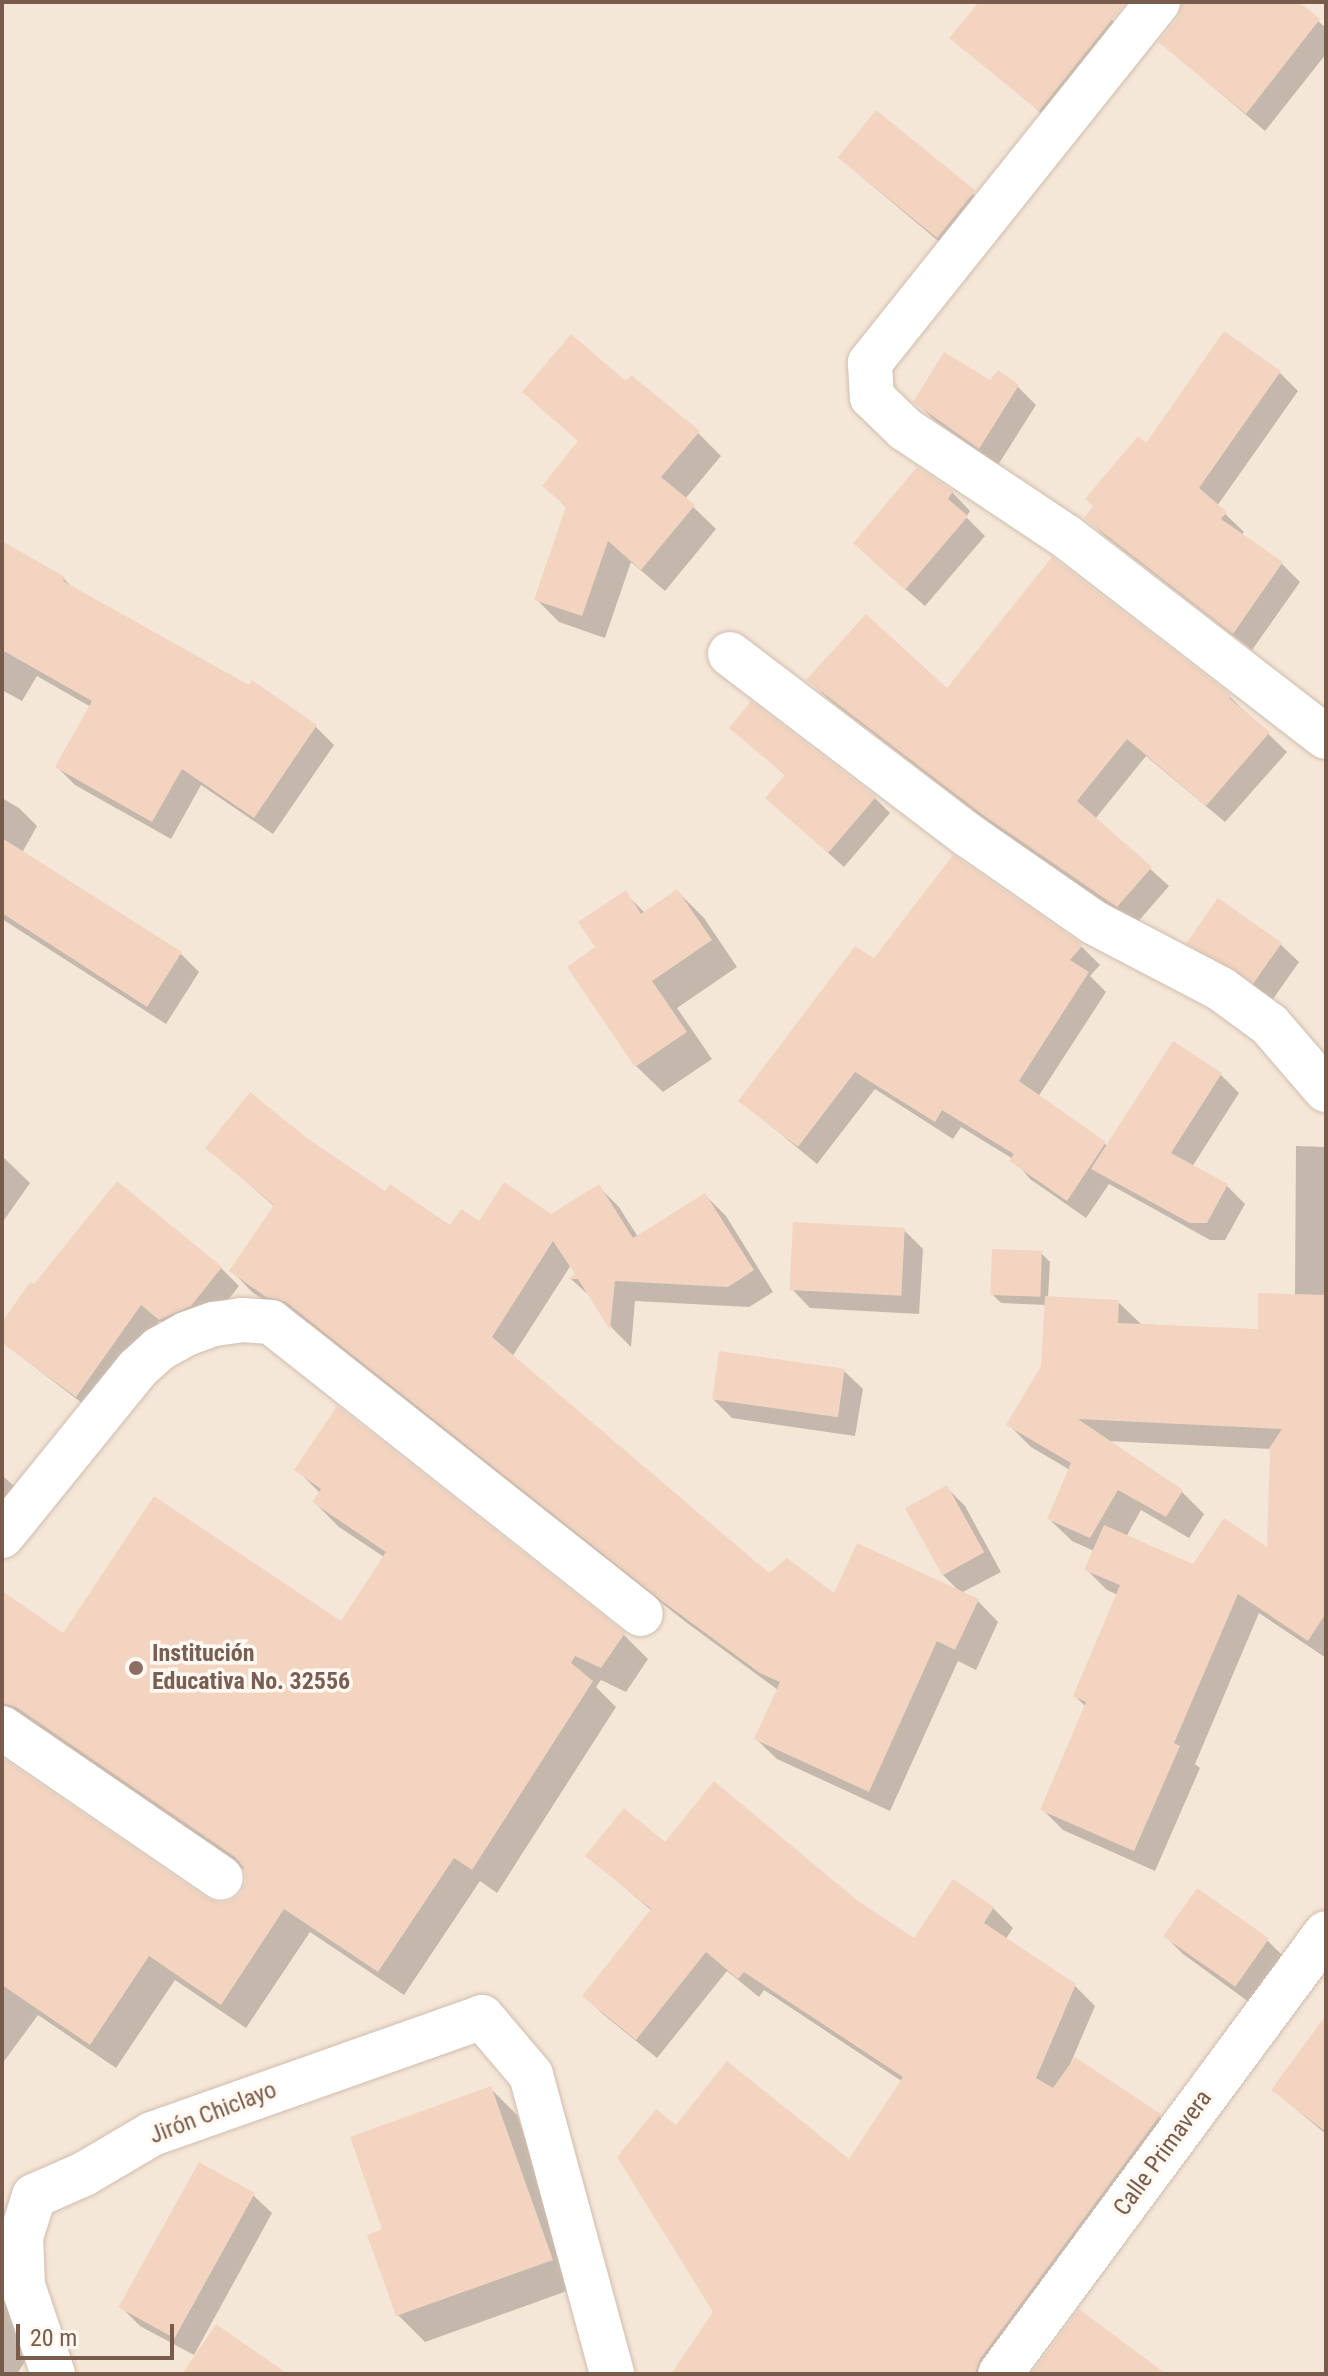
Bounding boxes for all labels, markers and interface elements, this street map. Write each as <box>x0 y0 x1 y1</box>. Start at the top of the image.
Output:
place label: Institución Educativa No. 32556 <box>152 1640 350 1696</box>
marker: Institución Educativa No. 32556 <box>127 1659 145 1677</box>
street label: Jirón Chiclayo <box>145 2076 281 2150</box>
street label: Calle Primavera <box>1108 2085 1218 2221</box>
scale bar <box>20 2308 178 2358</box>
text: 20 m <box>30 2324 77 2352</box>

